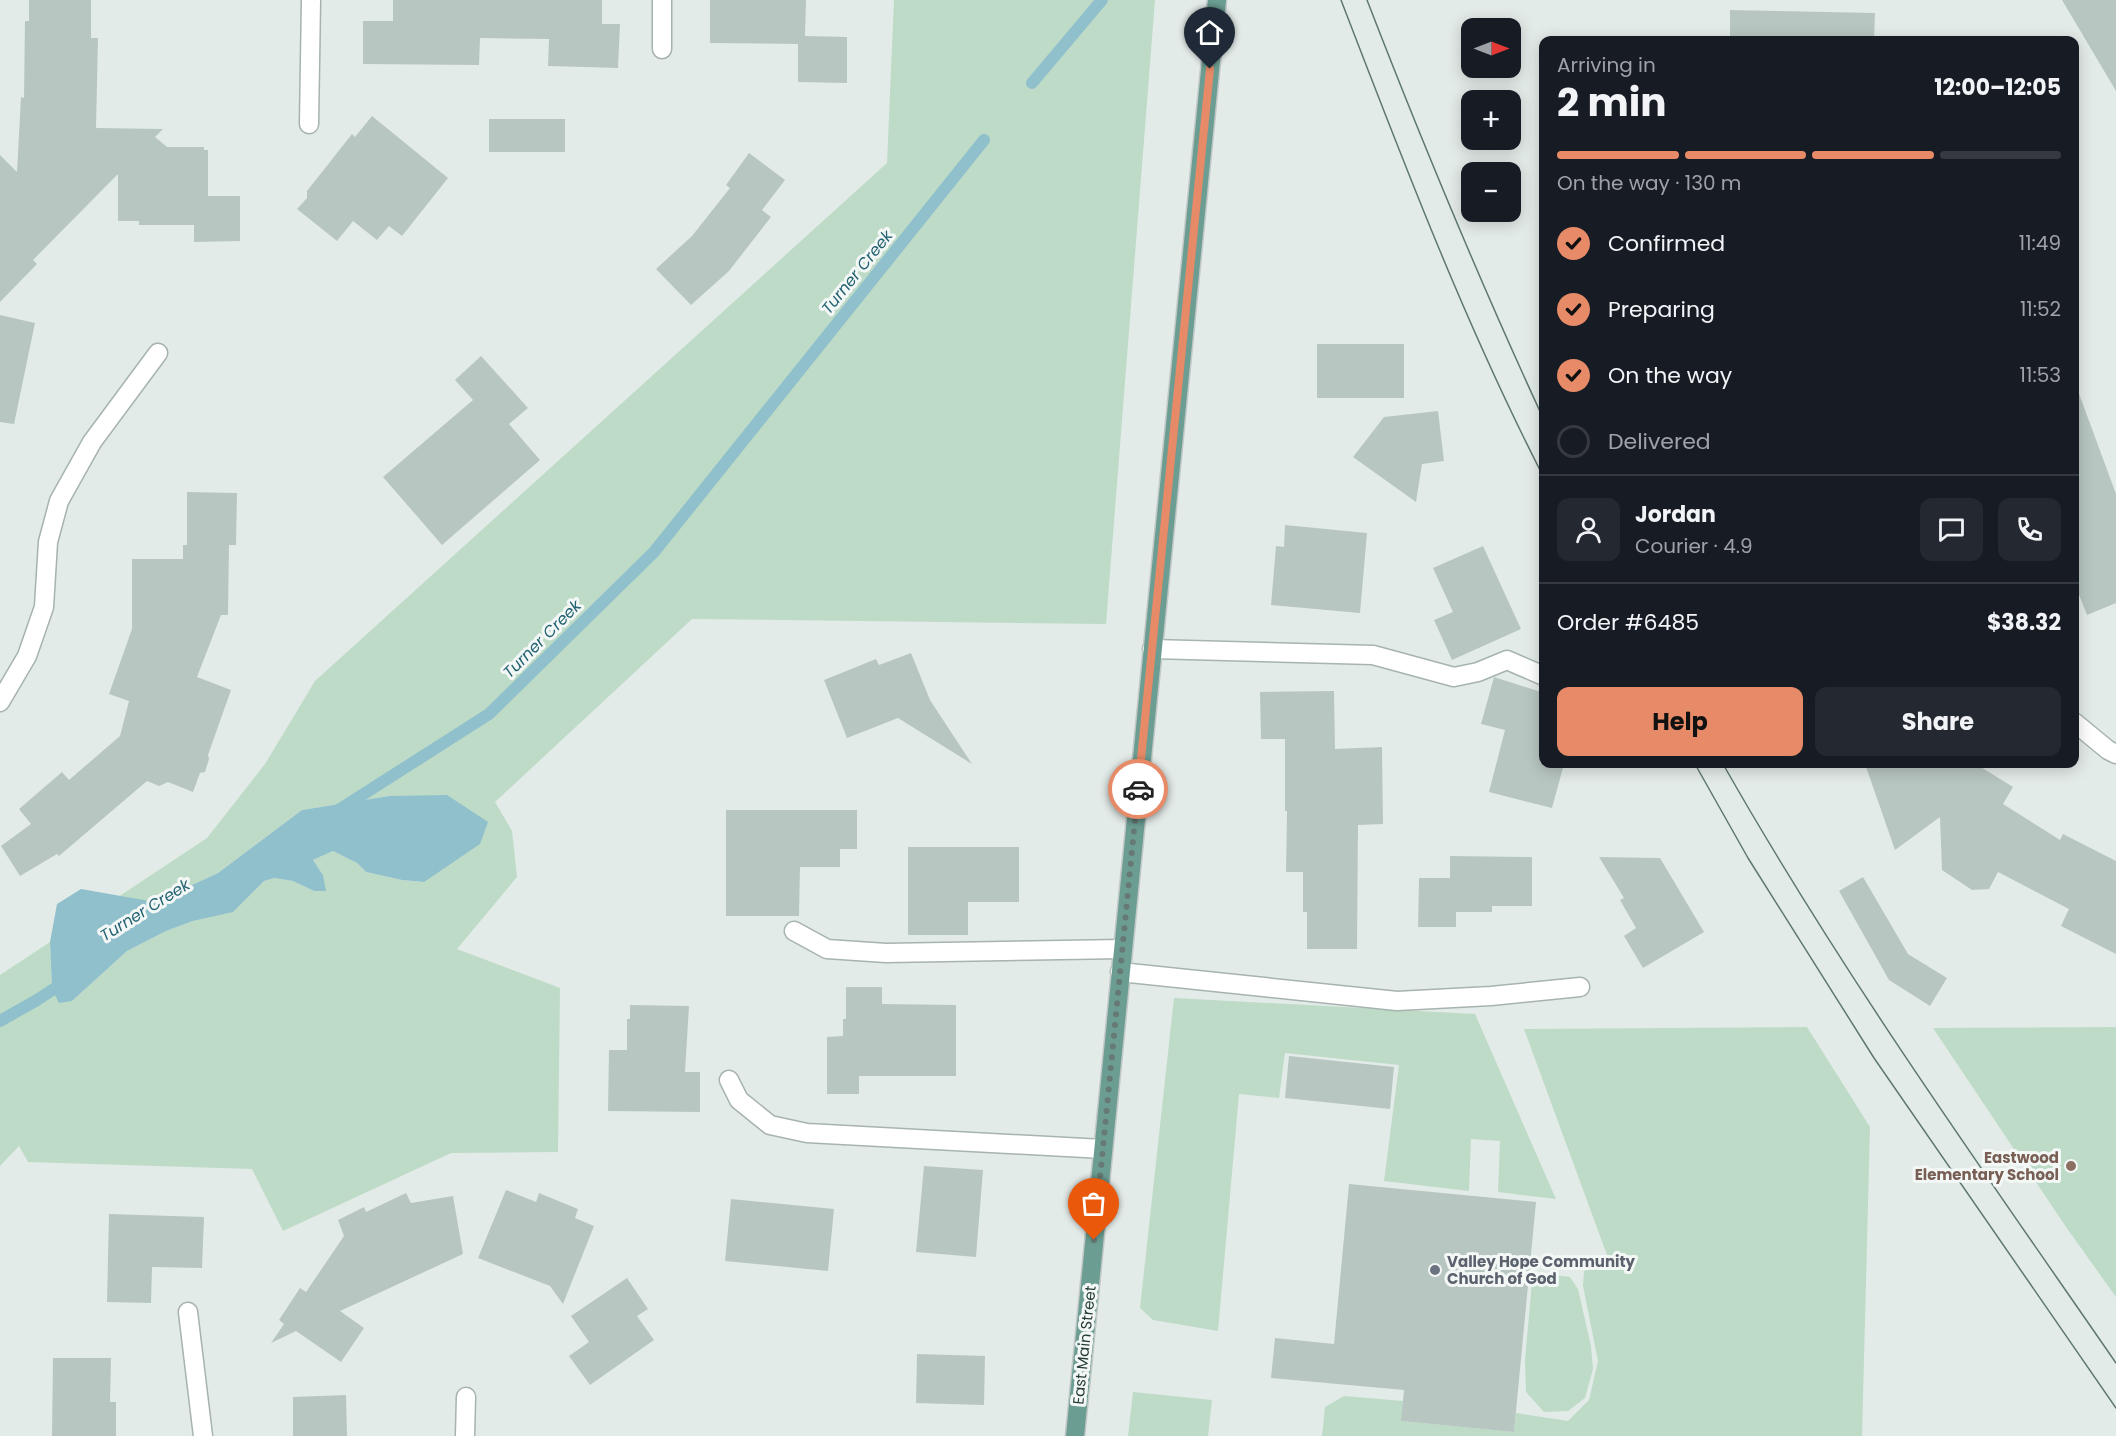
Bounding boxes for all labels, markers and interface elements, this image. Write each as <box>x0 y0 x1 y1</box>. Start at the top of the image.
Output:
pin <box>1184 7 1235 69</box>
icon: home <box>1193 16 1226 49</box>
north arrow <box>1461 18 1521 78</box>
map controls <box>1461 18 1521 222</box>
text: Arriving in <box>1557 51 1656 79</box>
text: 12:00–12:05 <box>1934 72 2061 103</box>
text: 2 min <box>1557 75 1667 130</box>
button: + <box>1461 90 1521 150</box>
button: − <box>1461 162 1521 222</box>
text: On the way · 130 m <box>1557 169 1741 197</box>
water label: Turner Creek <box>816 224 899 319</box>
icon: check <box>1557 227 1590 260</box>
text: Confirmed <box>1608 228 1725 259</box>
text: 11:49 <box>2019 229 2061 257</box>
icon: check <box>1557 293 1590 326</box>
text: Preparing <box>1608 294 1715 325</box>
text: 11:52 <box>2020 295 2061 323</box>
icon: check <box>1557 359 1590 392</box>
text: On the way <box>1608 360 1732 391</box>
text: 11:53 <box>2020 361 2061 389</box>
text: Delivered <box>1608 426 1711 457</box>
button: person <box>1557 498 1620 561</box>
button: chat <box>1920 498 1983 561</box>
button: phone <box>1998 498 2061 561</box>
text: Jordan <box>1635 499 1716 530</box>
text: Courier · 4.9 <box>1635 532 1753 560</box>
water label: Turner Creek <box>498 594 587 683</box>
text: Order #6485 <box>1557 607 1699 638</box>
text: $38.32 <box>1987 607 2061 638</box>
button: Help <box>1557 687 1803 756</box>
button: Share <box>1815 687 2061 756</box>
courier <box>1108 759 1168 819</box>
icon: car <box>1122 773 1155 806</box>
water label: Turner Creek <box>96 873 195 947</box>
place label: Eastwood Elementary School <box>1915 1147 2059 1185</box>
marker: Eastwood Elementary School <box>2064 1159 2078 1173</box>
pin <box>1068 1178 1119 1240</box>
icon: bag <box>1077 1187 1110 1220</box>
place label: Valley Hope Community Church of God <box>1447 1251 1636 1289</box>
marker: Valley Hope Community Church of God <box>1428 1263 1442 1277</box>
street label: East Main Street <box>1067 1285 1101 1405</box>

